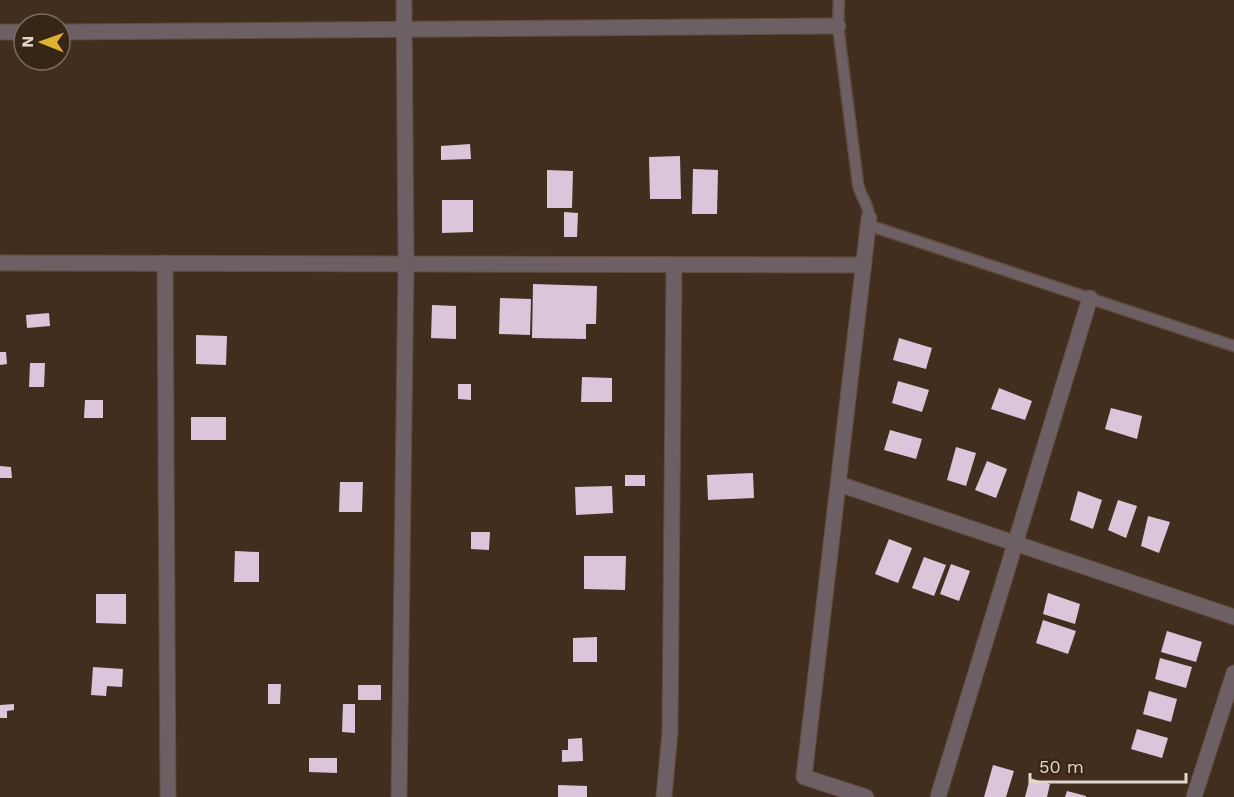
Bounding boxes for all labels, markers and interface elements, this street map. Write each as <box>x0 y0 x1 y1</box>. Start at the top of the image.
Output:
north arrow <box>12 12 72 72</box>
text: N <box>18 36 37 48</box>
scale bar <box>1030 746 1186 784</box>
text: 50 m <box>1039 756 1084 777</box>

